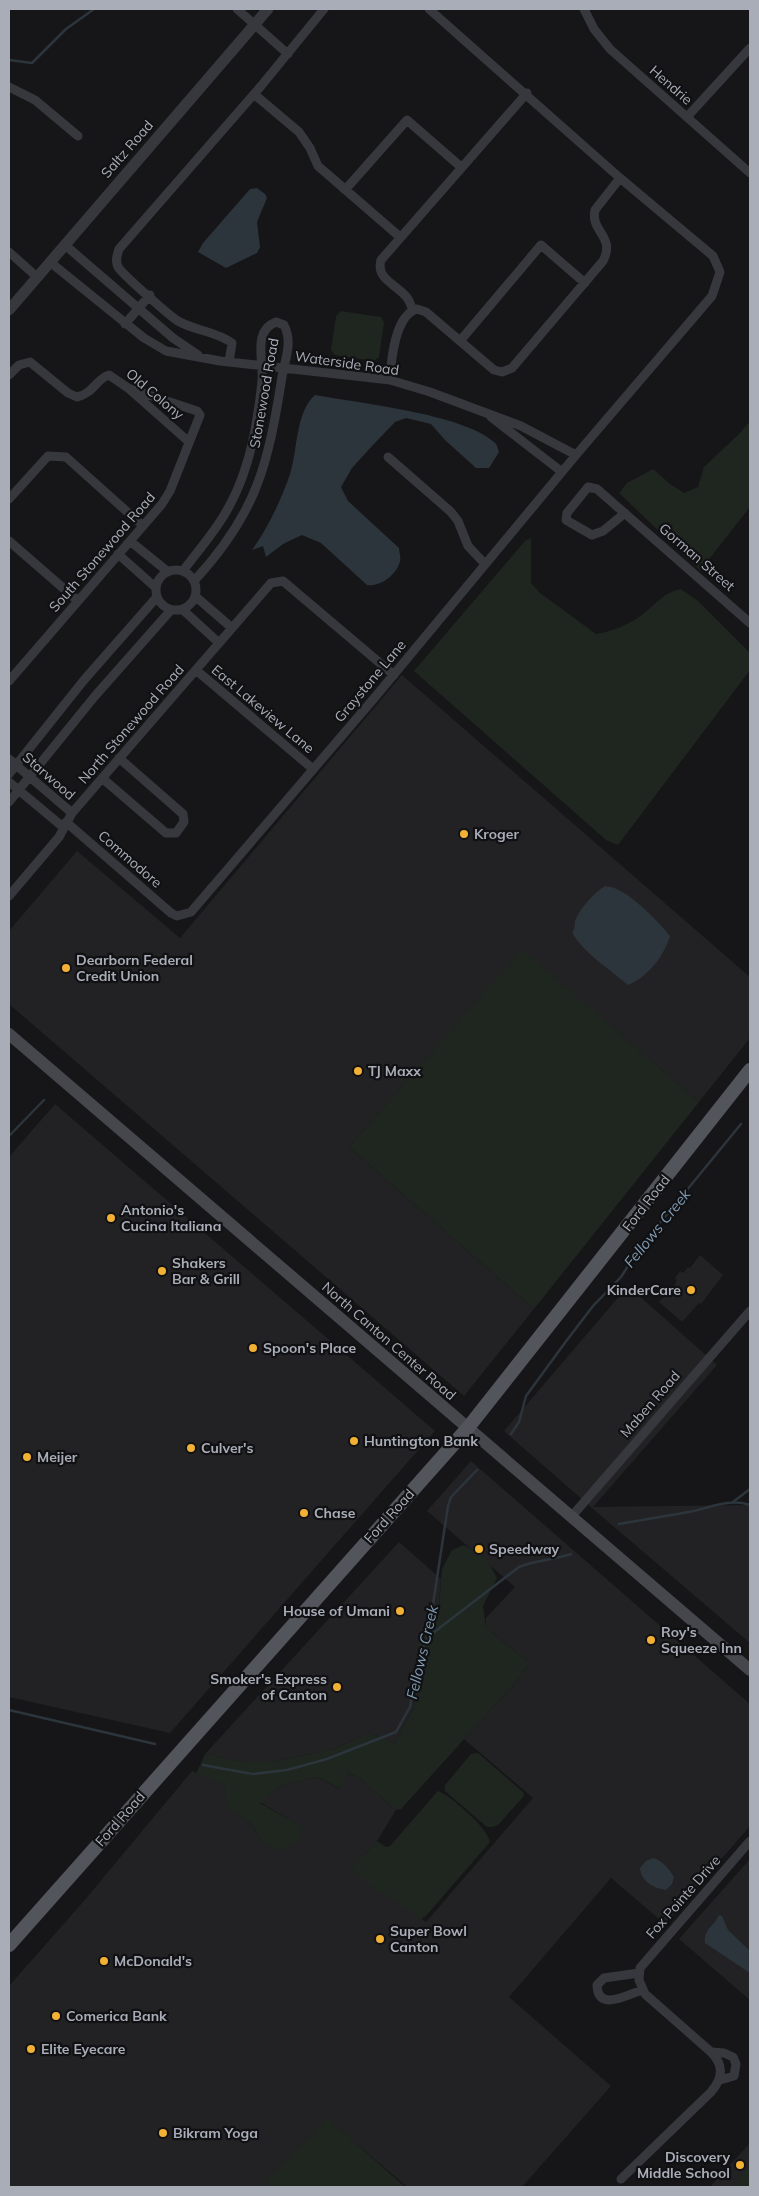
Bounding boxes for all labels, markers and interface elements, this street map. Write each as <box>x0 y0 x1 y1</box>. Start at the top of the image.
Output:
street label: Hendrie <box>646 61 696 109</box>
street label: Saltz Road <box>97 116 157 182</box>
street label: Stonewood Road <box>245 336 283 450</box>
street label: Waterside Road <box>294 347 400 379</box>
street label: Old Colony <box>122 365 188 424</box>
street label: South Stonewood Road <box>45 488 159 616</box>
street label: Gorman Street <box>655 519 739 595</box>
street label: Graystone Lane <box>330 636 410 726</box>
street label: North Stonewood Road <box>74 661 188 787</box>
street label: East Lakeview Lane <box>208 661 318 757</box>
street label: Starwood <box>19 748 79 804</box>
place label: Kroger <box>474 825 519 843</box>
street label: Commodore <box>94 826 166 892</box>
marker: Kroger <box>458 828 470 840</box>
place label: Dearborn Federal Credit Union <box>76 951 193 985</box>
marker: Dearborn Federal Credit Union <box>60 962 72 974</box>
place label: TJ Maxx <box>368 1062 421 1080</box>
marker: TJ Maxx <box>352 1065 364 1077</box>
street label: Ford Road <box>618 1171 674 1235</box>
water label: Fellows Creek <box>619 1184 695 1271</box>
place label: Antonio's Cucina Italiana <box>121 1201 222 1235</box>
marker: Antonio's Cucina Italiana <box>105 1212 117 1224</box>
place label: Shakers Bar & Grill <box>172 1254 240 1288</box>
marker: Shakers Bar & Grill <box>156 1265 168 1277</box>
street label: North Canton Center Road <box>318 1278 460 1404</box>
place label: KinderCare <box>607 1281 681 1299</box>
marker: KinderCare <box>685 1284 697 1296</box>
place label: Spoon's Place <box>263 1339 357 1357</box>
marker: Spoon's Place <box>247 1342 259 1354</box>
street label: Maben Road <box>616 1367 684 1441</box>
place label: Huntington Bank <box>364 1432 478 1450</box>
marker: Huntington Bank <box>348 1435 360 1447</box>
place label: Culver's <box>201 1439 253 1457</box>
marker: Culver's <box>185 1442 197 1454</box>
place label: Meijer <box>37 1448 78 1466</box>
marker: Meijer <box>21 1451 33 1463</box>
street label: Ford Road <box>360 1485 418 1547</box>
place label: Chase <box>314 1504 356 1522</box>
marker: Chase <box>298 1507 310 1519</box>
place label: Speedway <box>489 1540 560 1558</box>
marker: Speedway <box>473 1543 485 1555</box>
place label: House of Umani <box>283 1602 390 1620</box>
water label: Fellows Creek <box>402 1602 442 1701</box>
marker: House of Umani <box>394 1605 406 1617</box>
place label: Roy's Squeeze Inn <box>661 1623 742 1657</box>
marker: Roy's Squeeze Inn <box>645 1634 657 1646</box>
place label: Smoker's Express of Canton <box>210 1670 327 1704</box>
marker: Smoker's Express of Canton <box>331 1681 343 1693</box>
street label: Ford Road <box>91 1788 149 1850</box>
street label: Fox Pointe Drive <box>642 1852 724 1942</box>
place label: Super Bowl Canton <box>390 1922 467 1956</box>
marker: Super Bowl Canton <box>374 1933 386 1945</box>
place label: McDonald's <box>114 1952 192 1970</box>
marker: McDonald's <box>98 1955 110 1967</box>
place label: Comerica Bank <box>66 2007 167 2025</box>
marker: Comerica Bank <box>50 2010 62 2022</box>
place label: Elite Eyecare <box>41 2040 126 2058</box>
marker: Elite Eyecare <box>25 2043 37 2055</box>
place label: Bikram Yoga <box>173 2124 258 2142</box>
marker: Bikram Yoga <box>157 2127 169 2139</box>
place label: Discovery Middle School <box>637 2148 730 2182</box>
marker: Discovery Middle School <box>734 2159 746 2171</box>

